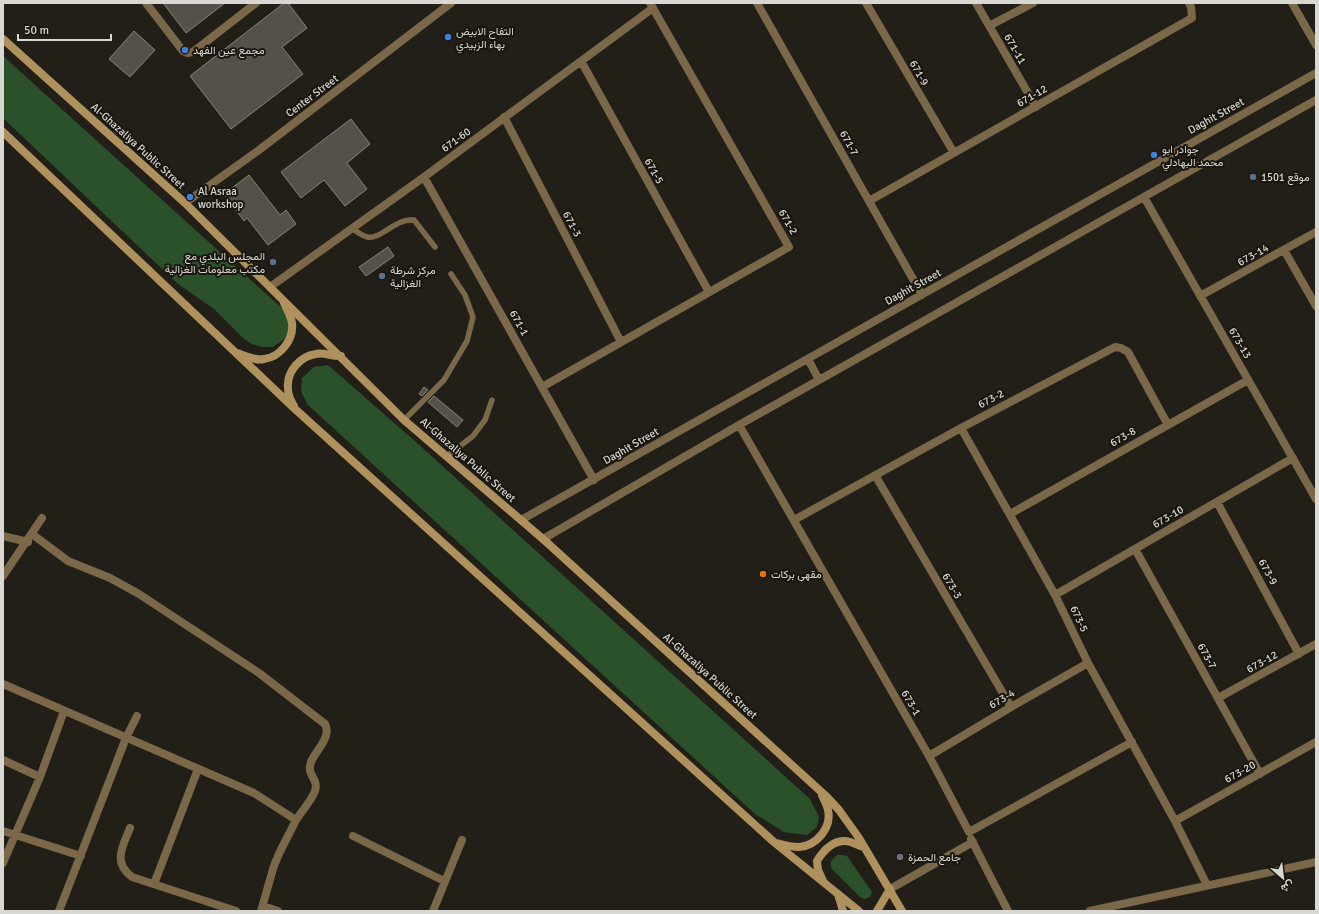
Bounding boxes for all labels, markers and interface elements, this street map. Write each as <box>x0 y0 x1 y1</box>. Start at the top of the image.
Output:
scale bar <box>18 16 111 42</box>
text: 50 m <box>24 23 49 38</box>
place label: التفاح الابيض بهاء الزبيدي <box>456 25 514 54</box>
street label: 671-11 <box>1001 31 1029 67</box>
marker: التفاح الابيض بهاء الزبيدي <box>443 32 453 42</box>
place label: مجمع عين الفهد <box>193 44 265 58</box>
marker: مجمع عين الفهد <box>180 45 190 55</box>
street label: 671-9 <box>907 58 931 88</box>
street label: Center Street <box>283 72 341 120</box>
street label: 671-12 <box>1014 82 1050 110</box>
street label: Daghit Street <box>1186 95 1246 137</box>
street label: Al-Ghazaliya Public Street <box>88 100 188 192</box>
street label: 671-60 <box>439 125 473 155</box>
street label: 671-7 <box>837 128 861 158</box>
place label: جوادر ابو محمد البهادلي <box>1162 143 1224 172</box>
marker: جوادر ابو محمد البهادلي <box>1149 150 1159 160</box>
street label: 671-5 <box>642 156 666 186</box>
place label: موقع 1501 <box>1261 171 1310 185</box>
marker: موقع 1501 <box>1248 172 1258 182</box>
place label: Al Asraa workshop <box>198 185 244 211</box>
marker: Al Asraa workshop <box>185 192 195 202</box>
street label: 671-2 <box>776 207 800 237</box>
street label: 671-3 <box>560 209 584 239</box>
street label: 673-14 <box>1235 241 1271 269</box>
place label: المجلس البلدي مع مكتب معلومات الغزالية <box>165 250 265 276</box>
marker: المجلس البلدي مع مكتب معلومات الغزالية <box>268 257 278 267</box>
place label: مركز شرطة الغزالية <box>390 264 436 290</box>
street label: Daghit Street <box>883 266 943 308</box>
marker: مركز شرطة الغزالية <box>377 271 387 281</box>
street label: 671-1 <box>507 308 531 338</box>
street label: 673-13 <box>1226 325 1254 361</box>
street label: 673-2 <box>976 387 1006 411</box>
street label: Al-Ghazaliya Public Street <box>418 415 518 505</box>
street label: 673-8 <box>1108 424 1138 450</box>
street label: Daghit Street <box>601 425 661 467</box>
street label: 673-10 <box>1150 503 1186 531</box>
street label: 673-9 <box>1256 557 1280 587</box>
place label: مقهى بركات <box>771 568 822 581</box>
marker: مقهى بركات <box>758 569 768 579</box>
street label: 673-3 <box>939 571 965 601</box>
street label: 673-5 <box>1067 604 1091 634</box>
street label: Al-Ghazaliya Public Street <box>660 630 760 722</box>
street label: 673-7 <box>1195 641 1219 671</box>
street label: 673-12 <box>1244 648 1280 676</box>
street label: 673-4 <box>987 686 1017 712</box>
street label: 673-1 <box>898 688 924 718</box>
street label: 673-20 <box>1222 758 1258 786</box>
place label: جامع الحمزة <box>908 851 961 865</box>
marker: جامع الحمزة <box>895 852 905 862</box>
north arrow <box>1263 858 1303 898</box>
text: ش <box>1279 878 1296 895</box>

